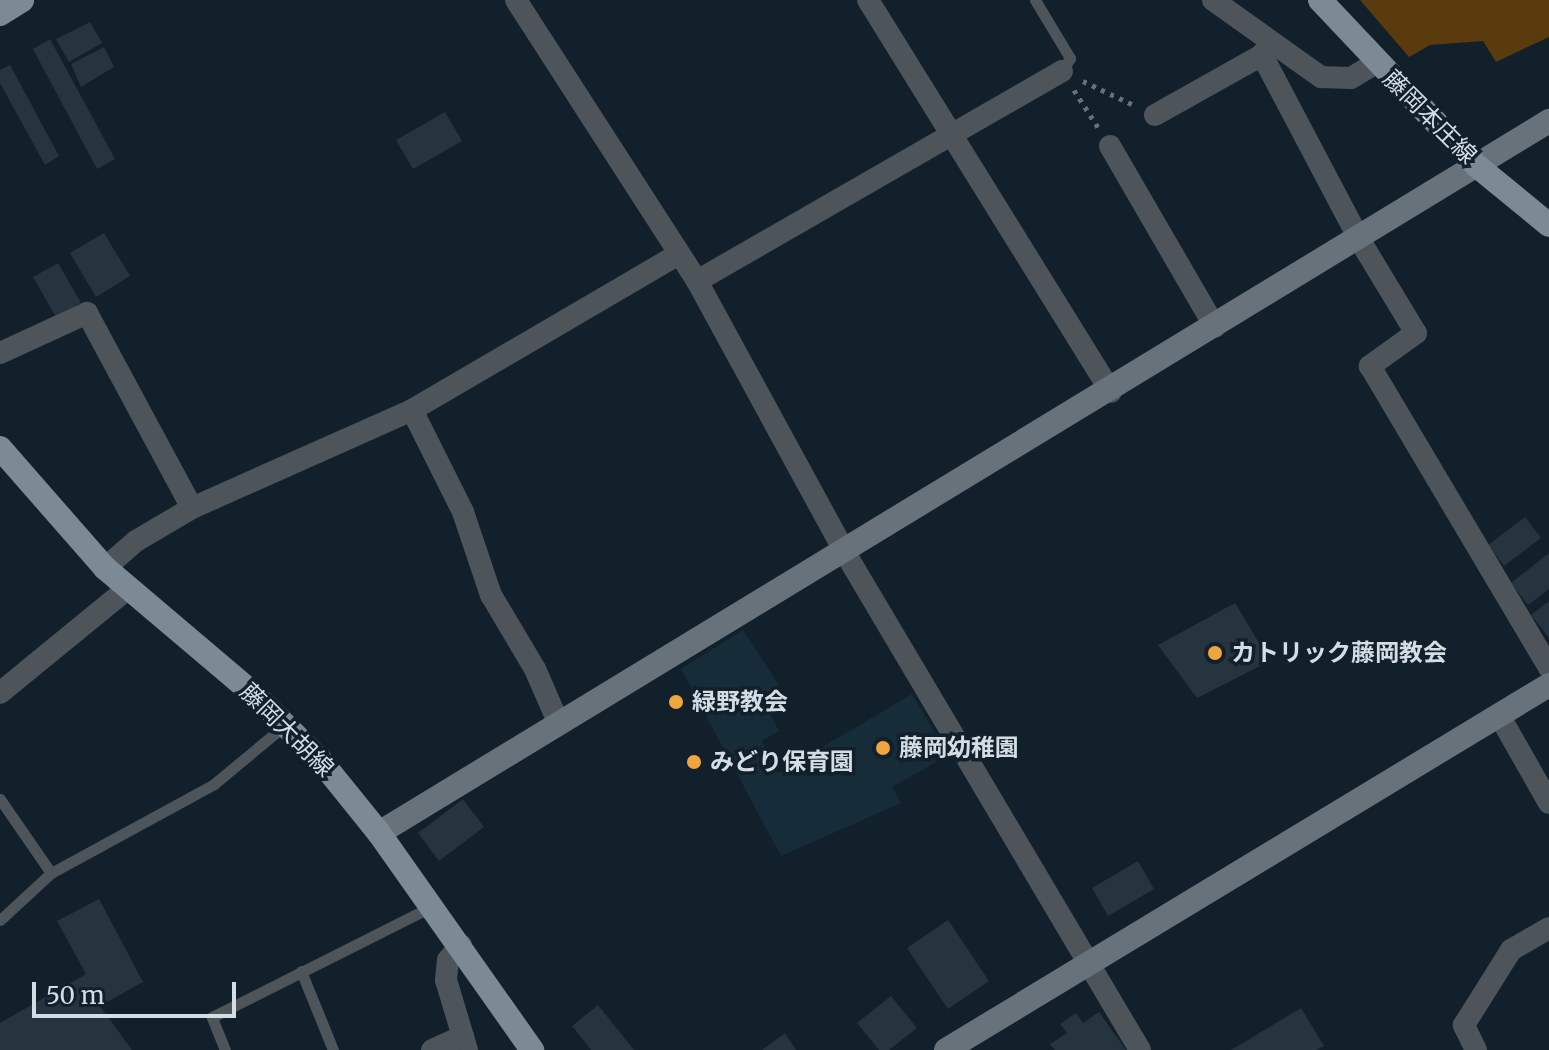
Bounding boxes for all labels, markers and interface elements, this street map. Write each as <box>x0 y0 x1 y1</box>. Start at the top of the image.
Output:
street label: 藤岡本庄線 <box>1377 64 1483 170</box>
place label: カトリック藤岡教会 <box>1231 639 1447 667</box>
marker: カトリック藤岡教会 <box>1206 644 1224 662</box>
street label: 藤岡大胡線 <box>234 677 340 783</box>
place label: 緑野教会 <box>692 688 788 716</box>
marker: 緑野教会 <box>667 693 685 711</box>
place label: 藤岡幼稚園 <box>899 734 1019 762</box>
marker: 藤岡幼稚園 <box>874 739 892 757</box>
place label: みどり保育園 <box>710 748 854 776</box>
marker: みどり保育園 <box>685 753 703 771</box>
scale bar <box>36 966 240 1016</box>
text: 50 m <box>46 980 105 1011</box>

